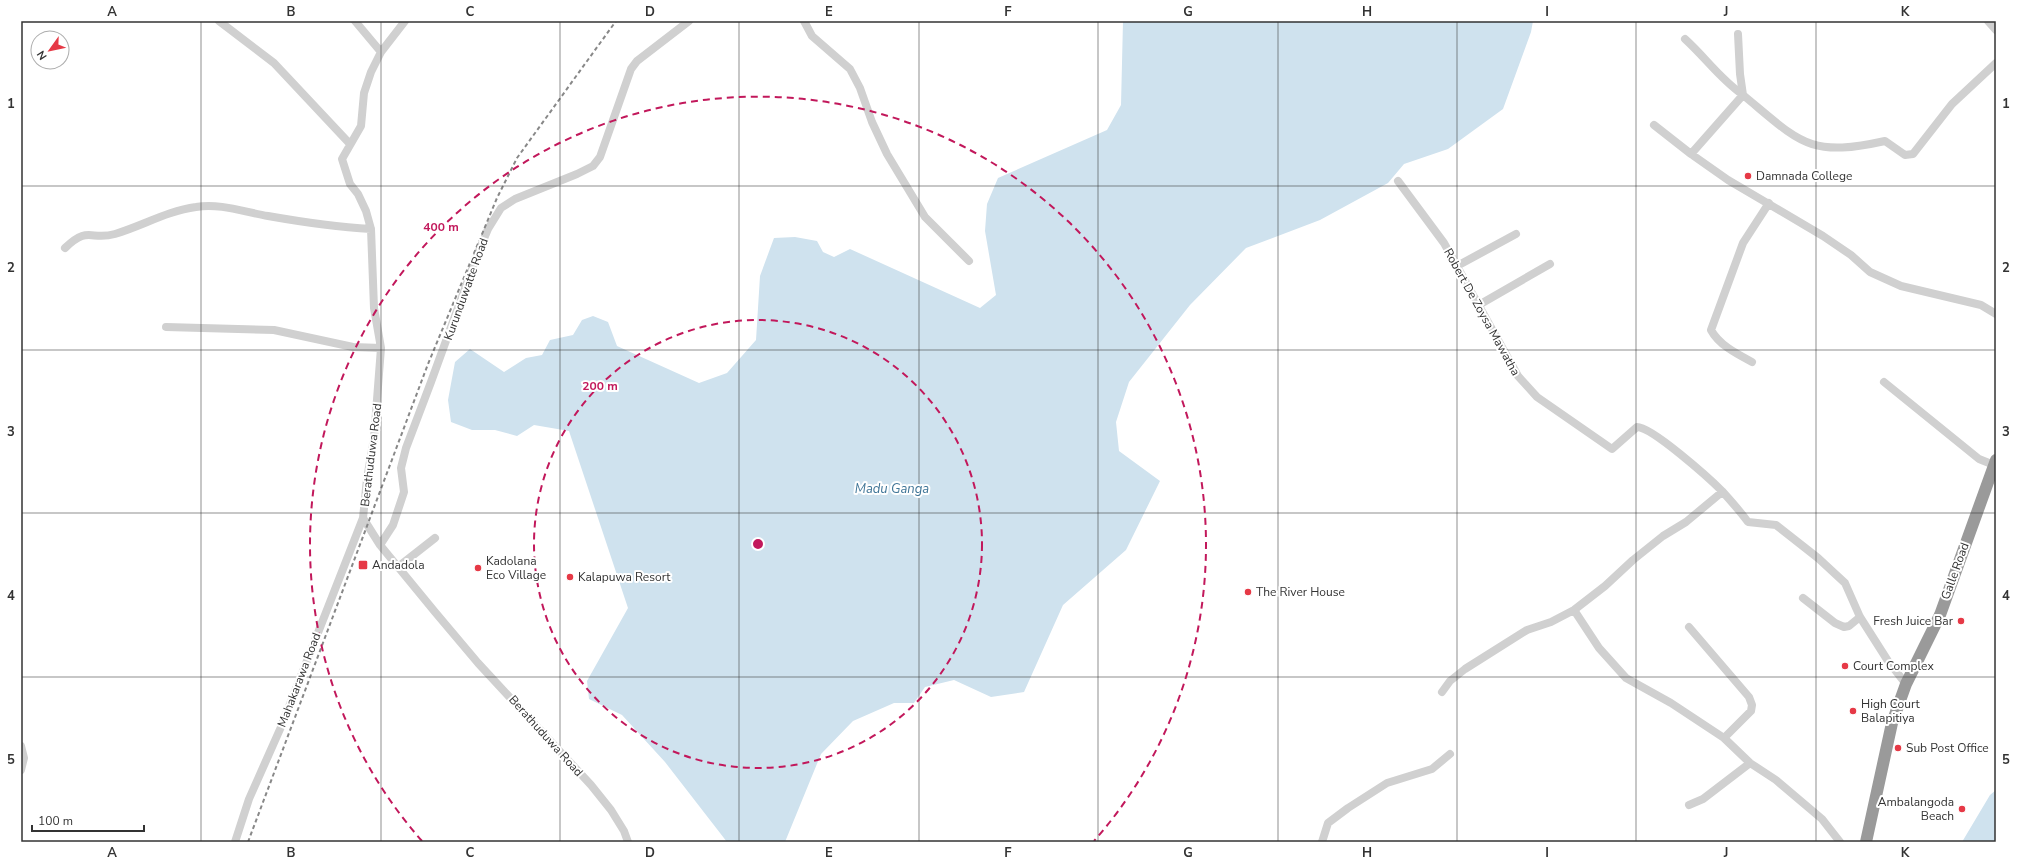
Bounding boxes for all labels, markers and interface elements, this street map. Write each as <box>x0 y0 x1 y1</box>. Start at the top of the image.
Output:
text: A <box>107 3 117 21</box>
text: B <box>287 3 296 21</box>
text: C <box>466 3 475 21</box>
text: D <box>645 3 655 21</box>
text: E <box>825 3 833 21</box>
text: F <box>1004 3 1012 21</box>
text: G <box>1183 3 1193 21</box>
text: H <box>1362 3 1372 21</box>
text: I <box>1545 3 1549 21</box>
text: J <box>1723 3 1728 21</box>
text: K <box>1901 3 1910 21</box>
north arrow <box>30 30 70 70</box>
text: N <box>34 48 51 63</box>
text: 1 <box>7 95 15 113</box>
text: 1 <box>2002 95 2010 113</box>
place label: Damnada College <box>1756 168 1852 184</box>
marker: Damnada College <box>1743 171 1753 181</box>
text: 400 m <box>423 219 459 235</box>
street label: Kurunduwatte Road <box>440 236 492 342</box>
street label: Robert De Zoysa Mawatha <box>1440 245 1524 379</box>
text: 2 <box>7 259 15 277</box>
text: 2 <box>2002 259 2010 277</box>
text: 200 m <box>582 378 618 394</box>
street label: Berathuduwa Road <box>357 402 385 508</box>
text: 3 <box>7 423 15 441</box>
text: 3 <box>2002 423 2010 441</box>
water label: Madu Ganga <box>855 480 929 498</box>
centre of rings <box>751 537 765 551</box>
street label: Galle Road <box>1937 540 1973 602</box>
place label: Kadolana Eco Village <box>486 553 546 583</box>
place label: Andadola <box>372 557 425 573</box>
marker: Andadola <box>357 559 369 571</box>
marker: Kadolana Eco Village <box>473 563 483 573</box>
place label: Kalapuwa Resort <box>578 569 671 585</box>
marker: Kalapuwa Resort <box>565 572 575 582</box>
place label: The River House <box>1256 584 1345 600</box>
text: 4 <box>7 587 15 605</box>
marker: The River House <box>1243 587 1253 597</box>
text: 4 <box>2002 587 2010 605</box>
place label: Fresh Juice Bar <box>1873 613 1954 629</box>
marker: Fresh Juice Bar <box>1956 616 1966 626</box>
street label: Mahakarawa Road <box>274 630 324 730</box>
place label: Court Complex <box>1853 658 1934 674</box>
marker: Court Complex <box>1840 661 1850 671</box>
street label: Berathuduwa Road <box>505 692 587 780</box>
place label: High Court Balapitiya <box>1861 696 1921 726</box>
marker: High Court Balapitiya <box>1848 706 1858 716</box>
place label: Sub Post Office <box>1906 740 1989 756</box>
marker: Sub Post Office <box>1893 743 1903 753</box>
text: 5 <box>7 751 15 769</box>
text: 5 <box>2002 751 2010 769</box>
place label: Ambalangoda Beach <box>1878 794 1954 824</box>
marker: Ambalangoda Beach <box>1957 804 1967 814</box>
scale bar <box>32 807 144 833</box>
text: 100 m <box>38 813 73 829</box>
text: A <box>107 844 117 862</box>
text: B <box>287 844 296 862</box>
text: C <box>466 844 475 862</box>
text: D <box>645 844 655 862</box>
text: E <box>825 844 833 862</box>
text: F <box>1004 844 1012 862</box>
text: G <box>1183 844 1193 862</box>
text: H <box>1362 844 1372 862</box>
text: I <box>1545 844 1549 862</box>
text: J <box>1723 844 1728 862</box>
text: K <box>1901 844 1910 862</box>

